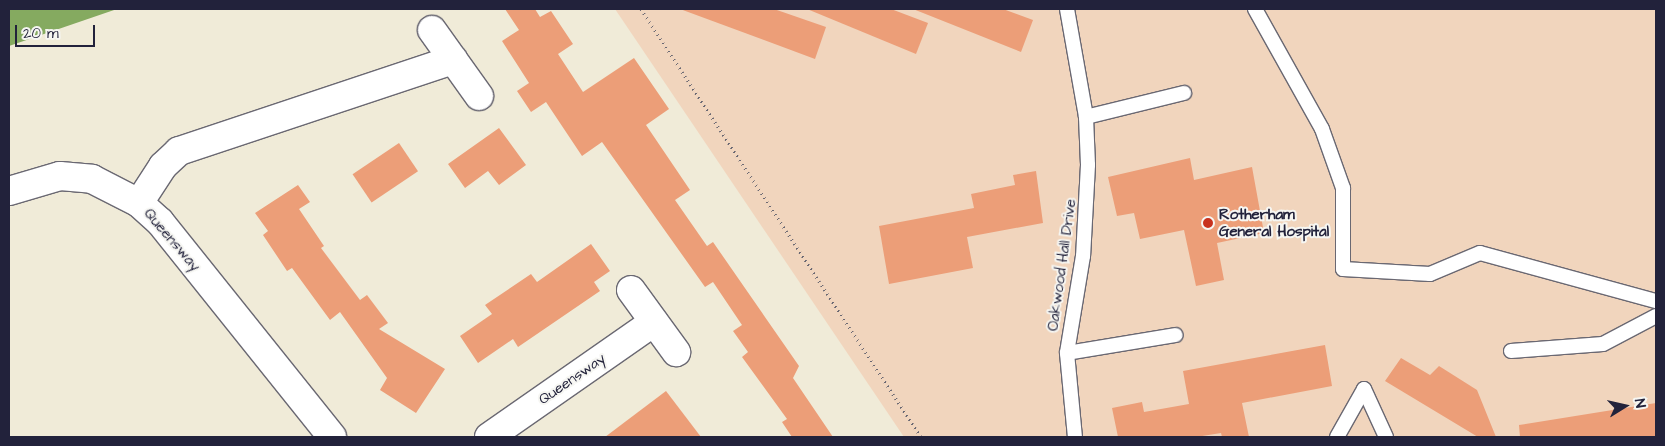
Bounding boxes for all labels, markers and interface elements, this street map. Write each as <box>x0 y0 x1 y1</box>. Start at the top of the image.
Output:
scale bar <box>18 15 98 47</box>
text: 20 m <box>23 23 59 44</box>
street label: Oakwood Hall Drive <box>1044 198 1080 332</box>
street label: Queensway <box>140 205 204 275</box>
place label: Rotherham General Hospital <box>1219 205 1329 240</box>
marker: Rotherham General Hospital <box>1201 216 1215 230</box>
street label: Queensway <box>535 349 609 409</box>
north arrow <box>1600 381 1650 431</box>
text: N <box>1629 397 1650 409</box>

